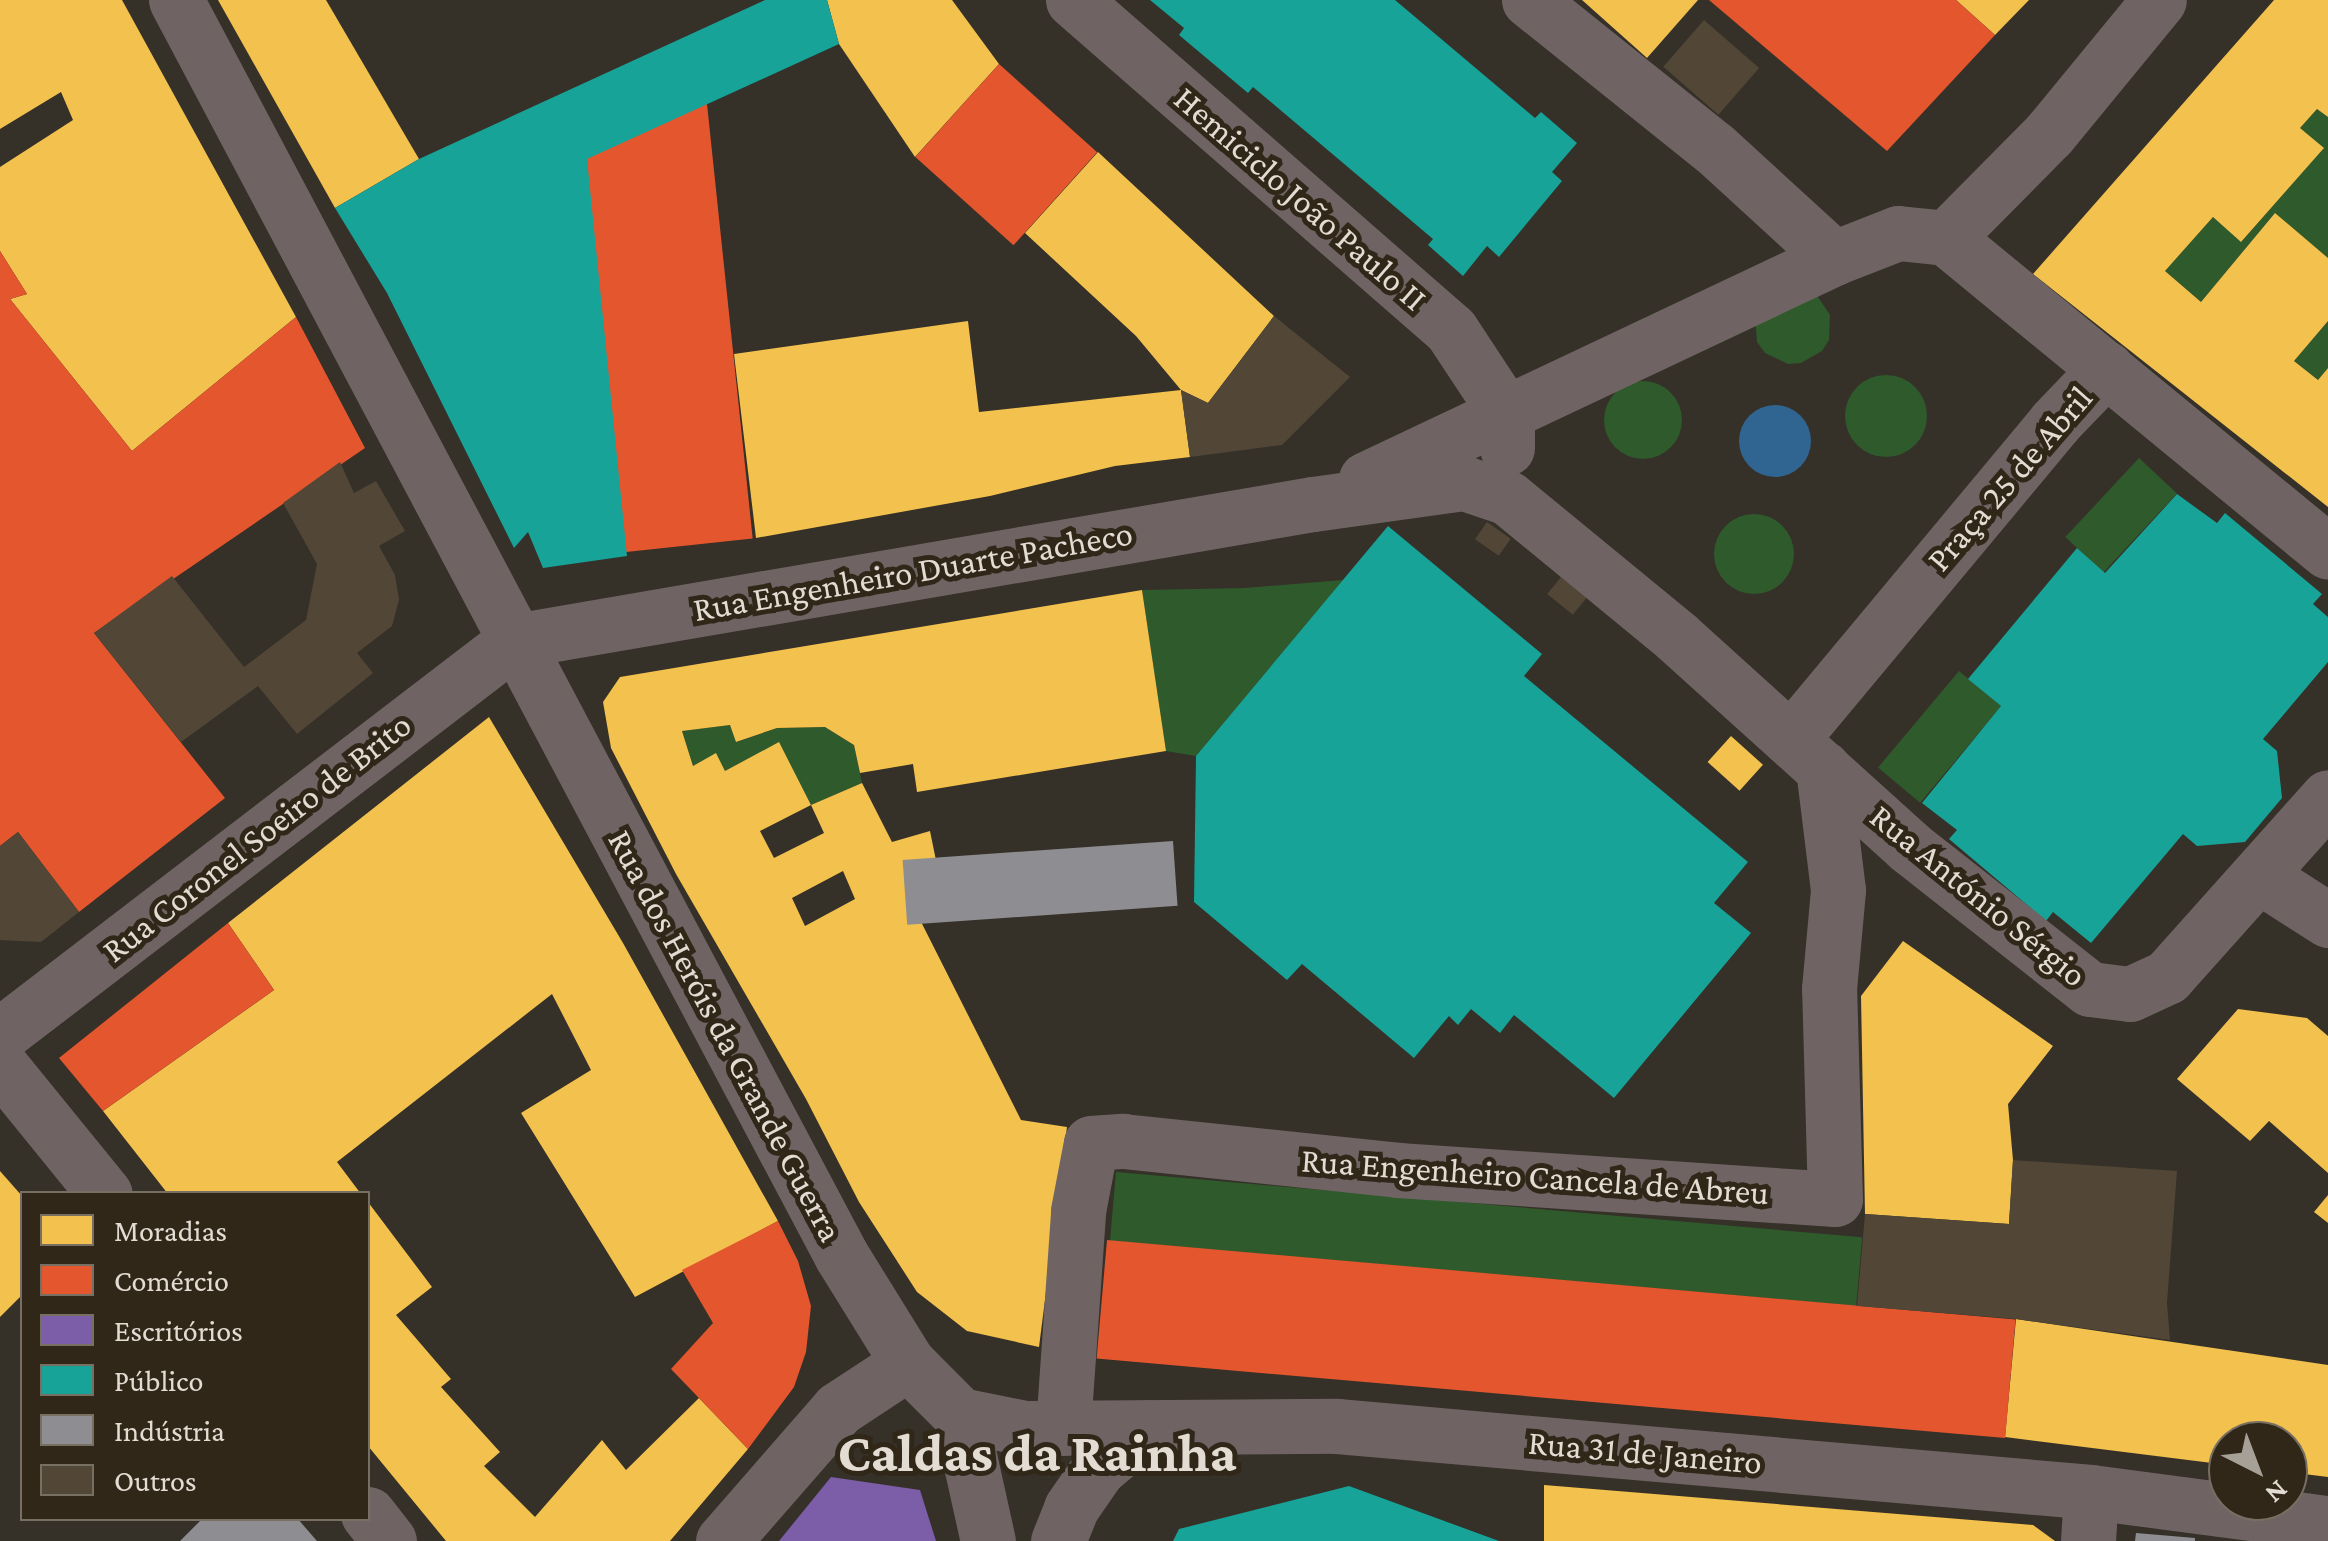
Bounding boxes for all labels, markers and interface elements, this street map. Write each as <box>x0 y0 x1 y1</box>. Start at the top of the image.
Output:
street label: Hemiciclo João Paulo II <box>1165 78 1435 320</box>
street label: Praça 25 de Abril <box>1918 378 2102 580</box>
street label: Rua Engenheiro Duarte Pacheco <box>690 513 1136 631</box>
street label: Rua Coronel Soeiro de Brito <box>94 704 420 972</box>
street label: Rua António Sérgio <box>1861 796 2095 996</box>
street label: Rua dos Heróis da Grande Guerra <box>598 823 852 1249</box>
street label: Rua Engenheiro Cancela de Abreu <box>1300 1140 1770 1214</box>
legend <box>20 1191 370 1521</box>
text: Moradias <box>114 1214 227 1247</box>
text: Comércio <box>114 1264 229 1297</box>
text: Escritórios <box>114 1314 243 1347</box>
text: Público <box>114 1364 203 1397</box>
text: Indústria <box>114 1414 225 1447</box>
district label: Caldas da Rainha <box>838 1420 1236 1486</box>
north arrow <box>2208 1421 2308 1521</box>
street label: Rua 31 de Janeiro <box>1526 1422 1764 1484</box>
text: Outros <box>114 1464 197 1497</box>
text: N <box>2260 1474 2295 1510</box>

